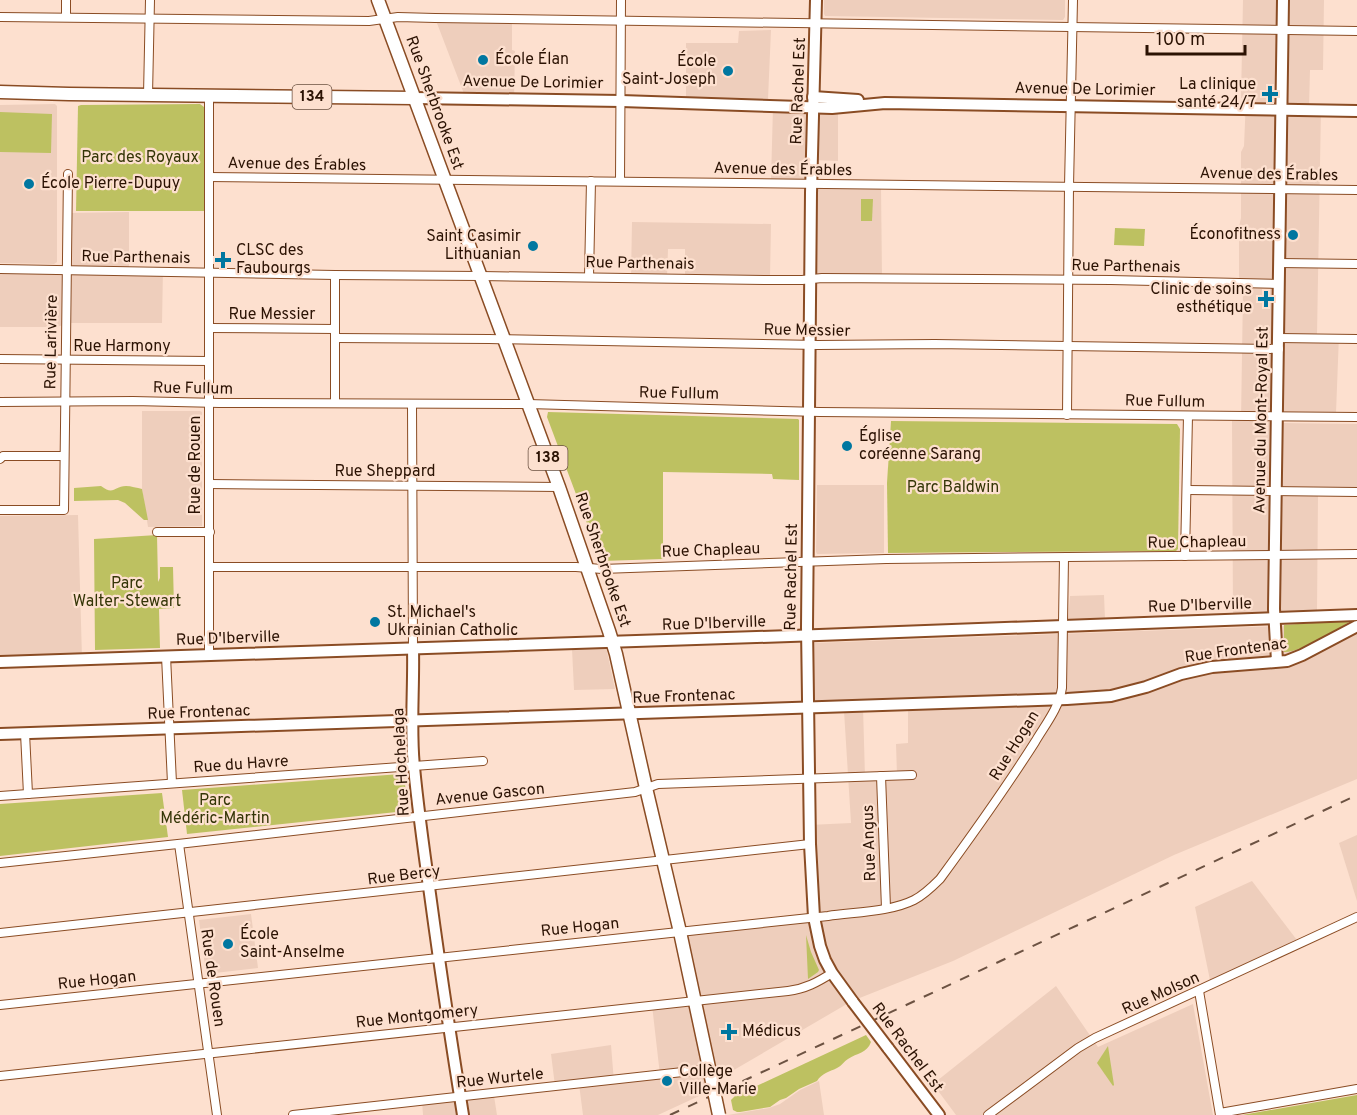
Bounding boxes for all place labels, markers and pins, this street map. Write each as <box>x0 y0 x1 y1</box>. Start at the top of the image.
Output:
place label: École Élan <box>495 48 569 70</box>
place label: École Saint-Joseph <box>622 50 716 90</box>
marker: École Élan <box>476 53 490 67</box>
marker: École Saint-Joseph <box>721 64 735 78</box>
place label: La clinique santé 24/7 <box>1177 75 1256 113</box>
marker: La clinique santé 24/7 <box>1261 85 1279 103</box>
place label: École Pierre-Dupuy <box>41 172 180 194</box>
marker: École Pierre-Dupuy <box>22 177 36 191</box>
place label: Éconofitness <box>1189 223 1281 245</box>
place label: Saint Casimir Lithuanian <box>426 227 521 265</box>
marker: Éconofitness <box>1286 228 1300 242</box>
marker: Saint Casimir Lithuanian <box>526 239 540 253</box>
place label: CLSC des Faubourgs <box>236 241 311 279</box>
marker: CLSC des Faubourgs <box>214 251 232 269</box>
place label: Clinic de soins esthétique <box>1150 280 1252 318</box>
marker: Clinic de soins esthétique <box>1257 290 1275 308</box>
place label: Église coréenne Sarang <box>859 425 981 465</box>
marker: Église coréenne Sarang <box>840 439 854 453</box>
place label: St. Michael's Ukrainian Catholic <box>387 603 518 641</box>
marker: St. Michael's Ukrainian Catholic <box>368 615 382 629</box>
place label: École Saint-Anselme <box>240 923 345 963</box>
marker: École Saint-Anselme <box>221 937 235 951</box>
place label: Médicus <box>742 1022 801 1042</box>
marker: Médicus <box>720 1023 738 1041</box>
place label: Collège Ville-Marie <box>679 1062 757 1100</box>
marker: Collège Ville-Marie <box>660 1074 674 1088</box>

